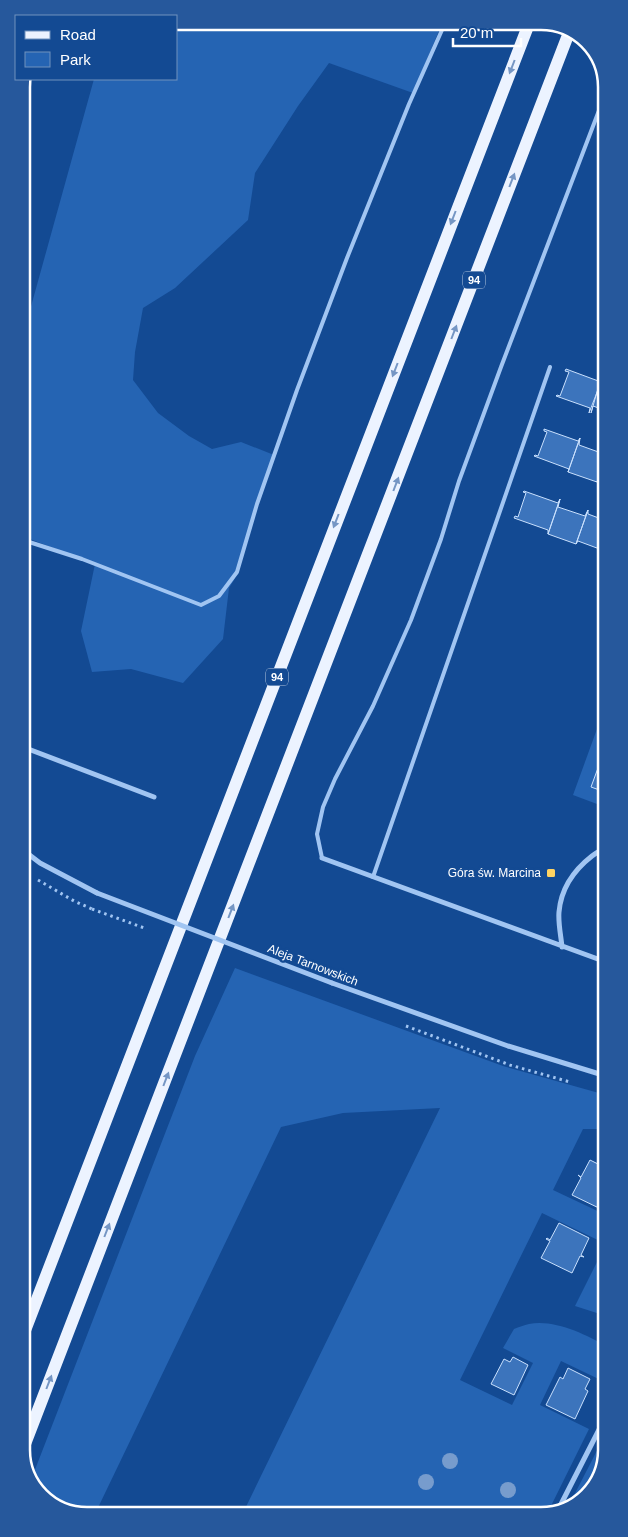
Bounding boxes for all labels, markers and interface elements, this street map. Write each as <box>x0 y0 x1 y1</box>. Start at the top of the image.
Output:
legend <box>15 15 178 80</box>
scale bar <box>453 15 520 47</box>
text: 20 m <box>460 24 493 41</box>
text: Road <box>60 26 96 43</box>
text: Park <box>60 51 91 68</box>
one-way arrow <box>508 60 516 75</box>
one-way arrow <box>508 173 516 187</box>
one-way arrow <box>449 211 457 225</box>
road number: 94 <box>463 272 485 288</box>
one-way arrow <box>450 325 458 339</box>
one-way arrow <box>391 363 399 378</box>
one-way arrow <box>392 476 400 491</box>
one-way arrow <box>332 514 340 529</box>
road number: 94 <box>266 669 288 686</box>
place label: Góra św. Marcina <box>448 866 541 880</box>
marker: Góra św. Marcina <box>545 867 557 879</box>
one-way arrow <box>227 903 235 918</box>
street label: Aleja Tarnowskich <box>266 941 360 989</box>
one-way arrow <box>162 1071 170 1086</box>
one-way arrow <box>104 1223 112 1238</box>
one-way arrow <box>45 1375 53 1389</box>

